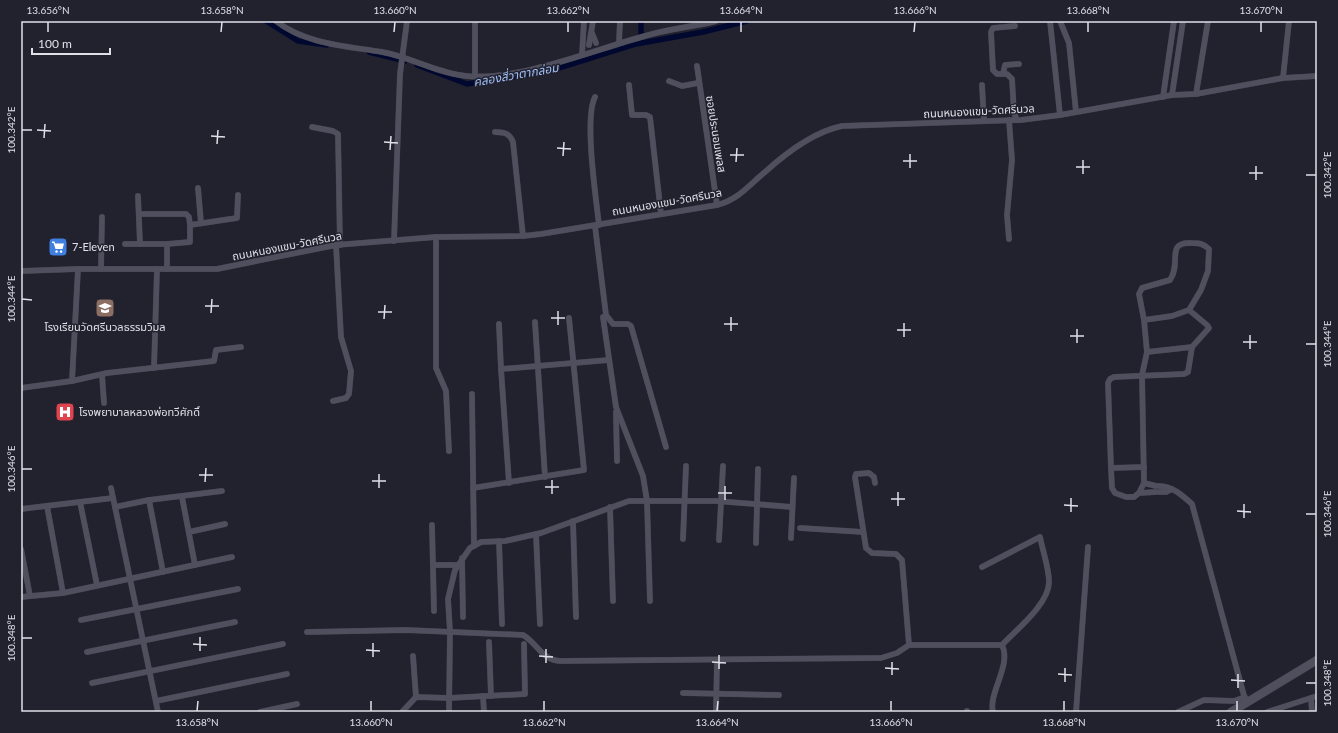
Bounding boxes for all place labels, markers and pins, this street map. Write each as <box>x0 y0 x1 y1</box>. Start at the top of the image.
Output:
supermarket icon: 7-Eleven <box>47 236 69 258</box>
place label: 7-Eleven <box>72 240 115 253</box>
school or university icon: โรงเรียนวัดศรีนวลธรรมวิมล <box>94 297 116 319</box>
place label: โรงเรียนวัดศรีนวลธรรมวิมล <box>44 320 166 333</box>
hospital icon: โรงพยาบาลหลวงพ่อทวีศักดิ์ <box>54 401 76 423</box>
place label: โรงพยาบาลหลวงพ่อทวีศักดิ์ <box>79 405 200 418</box>

